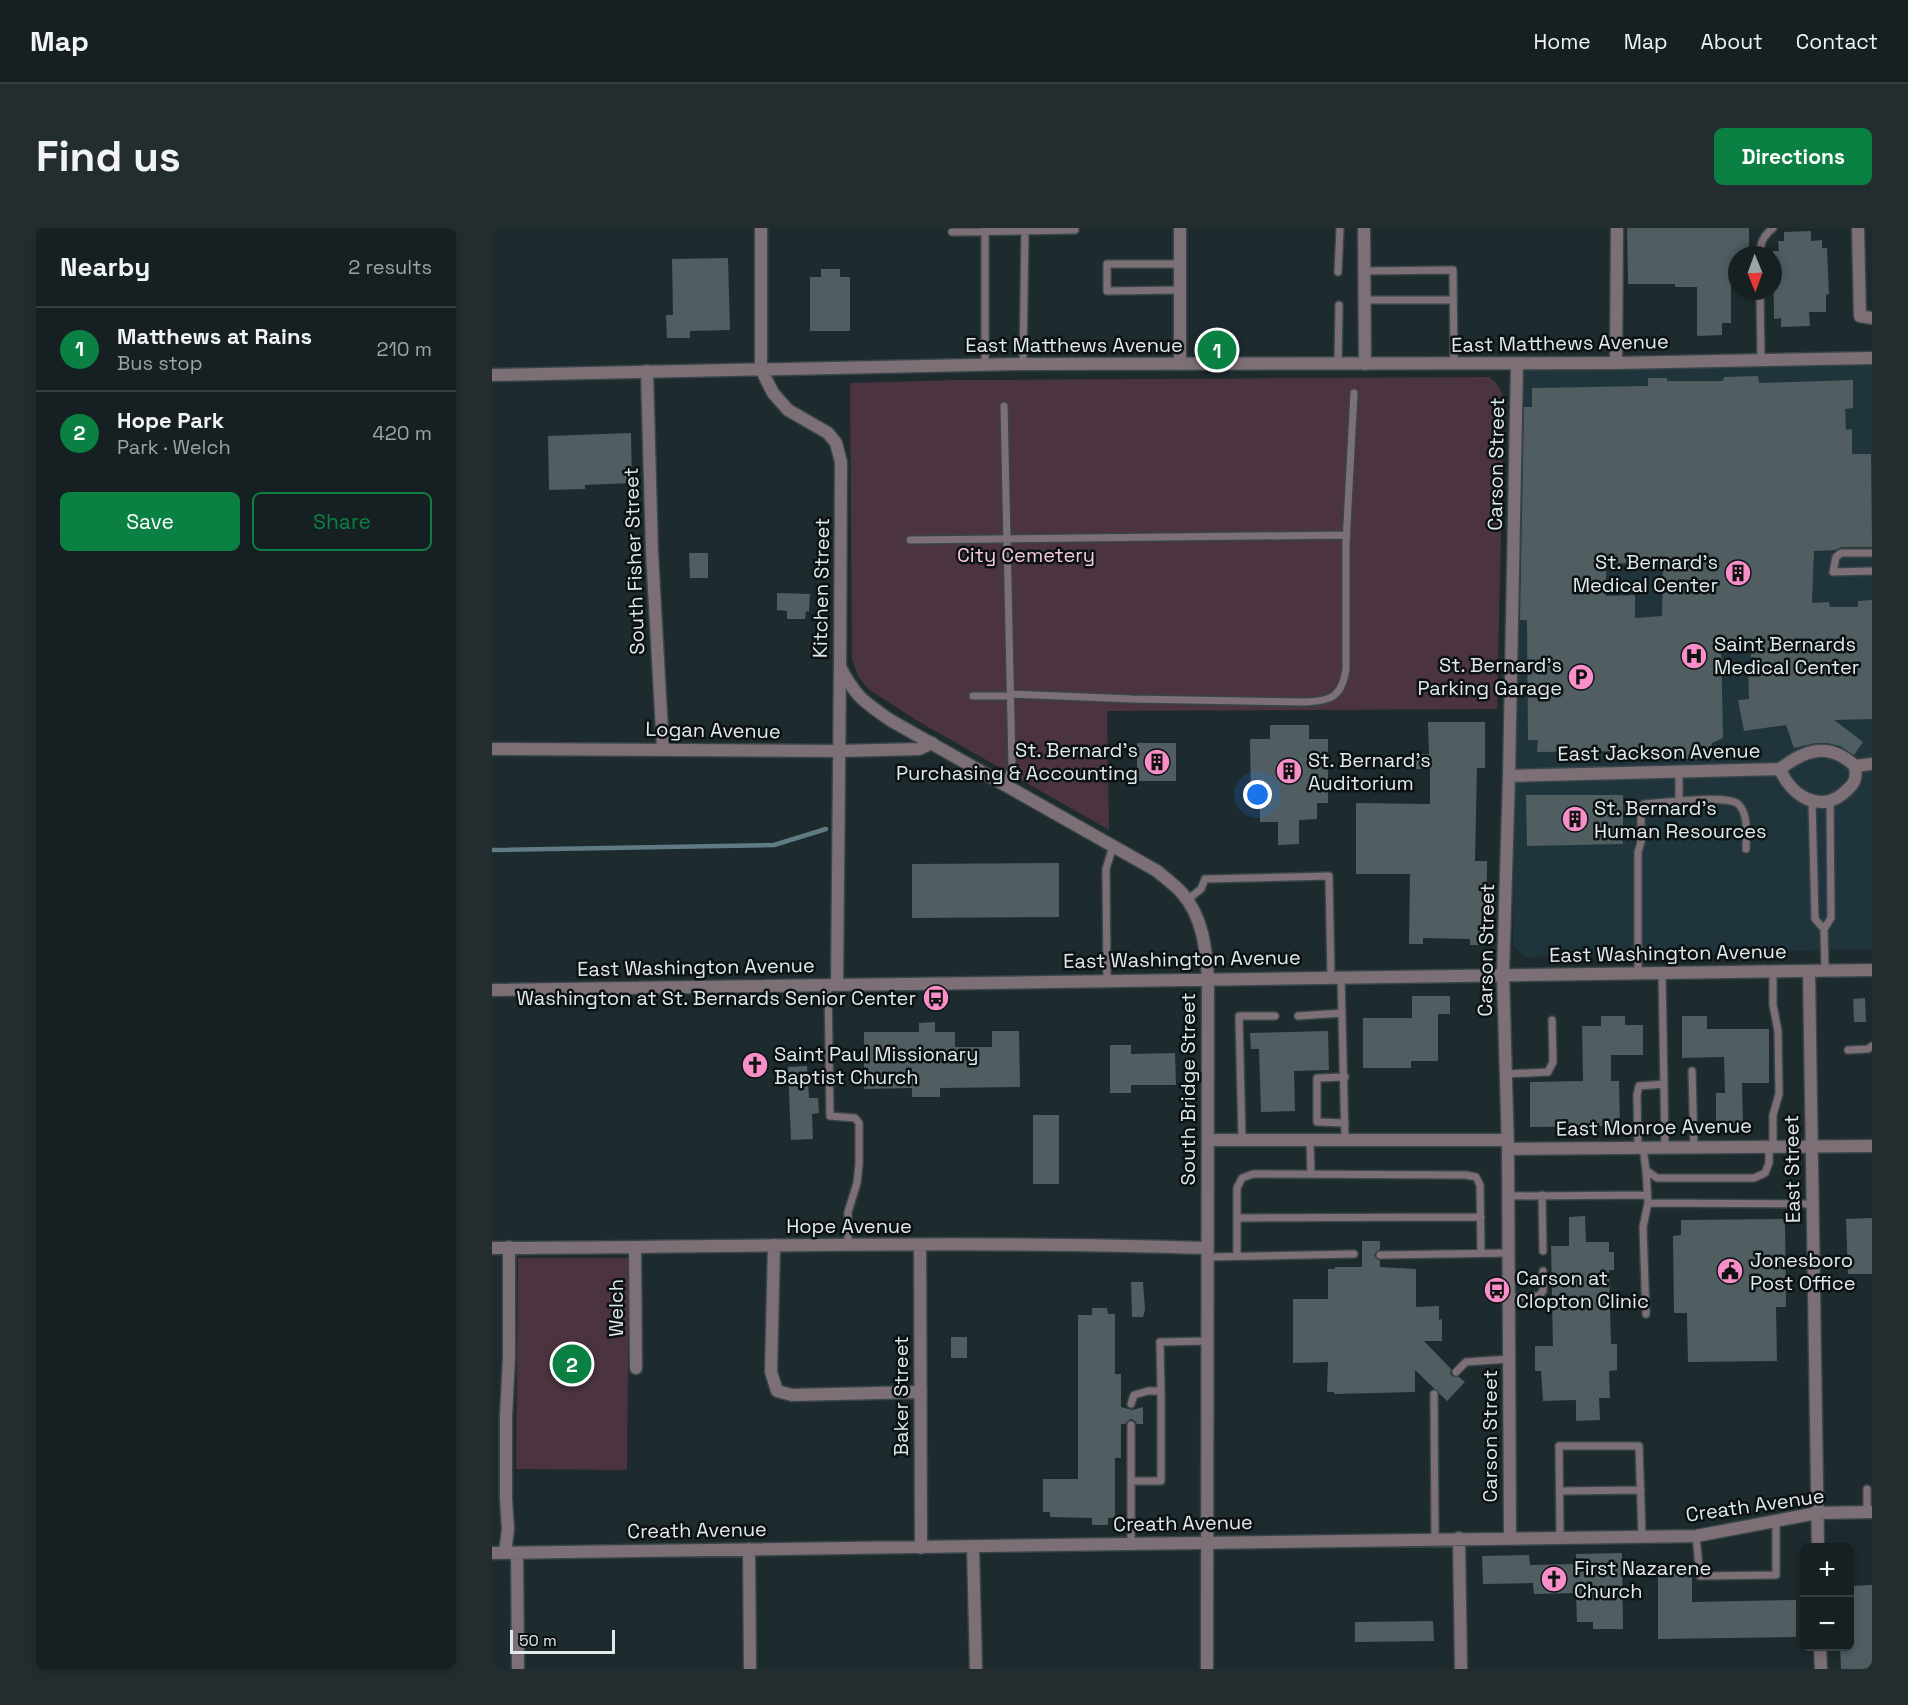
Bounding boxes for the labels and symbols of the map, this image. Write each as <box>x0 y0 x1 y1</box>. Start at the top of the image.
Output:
north arrow <box>1728 246 1782 300</box>
pin: 1 <box>1198 328 1236 372</box>
street label: East Matthews Avenue <box>1451 328 1669 358</box>
street label: East Matthews Avenue <box>965 332 1183 358</box>
street label: Carson Street <box>1482 397 1510 531</box>
street label: South Fisher Street <box>618 467 650 655</box>
street label: Kitchen Street <box>807 518 835 658</box>
park label: City Cemetery <box>957 542 1095 568</box>
place label: St. Bernard's Medical Center <box>1573 549 1718 598</box>
building icon: St. Bernard's Medical Center <box>1723 558 1753 588</box>
place label: Saint Bernards Medical Center <box>1714 631 1859 680</box>
hospital icon: Saint Bernards Medical Center <box>1679 641 1709 671</box>
place label: St. Bernard's Parking Garage <box>1417 652 1562 701</box>
parking icon: St. Bernard's Parking Garage <box>1566 662 1596 692</box>
street label: Logan Avenue <box>645 716 781 744</box>
place label: St. Bernard's Purchasing & Accounting <box>896 737 1138 786</box>
street label: East Jackson Avenue <box>1557 737 1761 767</box>
building icon: St. Bernard's Purchasing & Accounting <box>1142 747 1172 777</box>
place label: St. Bernard's Auditorium <box>1308 747 1431 796</box>
building icon: St. Bernard's Auditorium <box>1274 756 1304 786</box>
your location <box>1243 780 1272 809</box>
place label: St. Bernard's Human Resources <box>1594 795 1767 844</box>
building icon: St. Bernard's Human Resources <box>1560 804 1590 834</box>
street label: Carson Street <box>1472 883 1500 1017</box>
street label: East Washington Avenue <box>1549 938 1787 968</box>
street label: East Washington Avenue <box>1063 944 1301 974</box>
street label: East Washington Avenue <box>577 952 815 982</box>
bus stop icon: Washington at St. Bernards Senior Center <box>921 983 951 1013</box>
place label: Washington at St. Bernards Senior Center <box>516 985 916 1011</box>
street label: South Bridge Street <box>1175 993 1201 1185</box>
place label: Saint Paul Missionary Baptist Church <box>774 1041 978 1090</box>
church icon: Saint Paul Missionary Baptist Church <box>740 1050 770 1080</box>
street label: East Monroe Avenue <box>1556 1112 1752 1142</box>
street label: East Street <box>1778 1115 1806 1223</box>
street label: Hope Avenue <box>786 1213 912 1239</box>
place label: Jonesboro Post Office <box>1750 1247 1856 1296</box>
public building icon: Jonesboro Post Office <box>1715 1256 1745 1286</box>
place label: Carson at Clopton Clinic <box>1516 1265 1649 1314</box>
bus stop icon: Carson at Clopton Clinic <box>1482 1275 1512 1305</box>
street label: Welch <box>603 1279 629 1337</box>
street label: Baker Street <box>888 1336 914 1456</box>
pin: 2 <box>552 1342 592 1386</box>
street label: Carson Street <box>1477 1369 1503 1503</box>
street label: Creath Avenue <box>1684 1482 1826 1528</box>
street label: Creath Avenue <box>1113 1509 1253 1537</box>
street label: Creath Avenue <box>627 1516 767 1544</box>
place label: First Nazarene Church <box>1574 1555 1711 1604</box>
church icon: First Nazarene Church <box>1539 1564 1569 1594</box>
scale bar <box>510 1627 615 1654</box>

